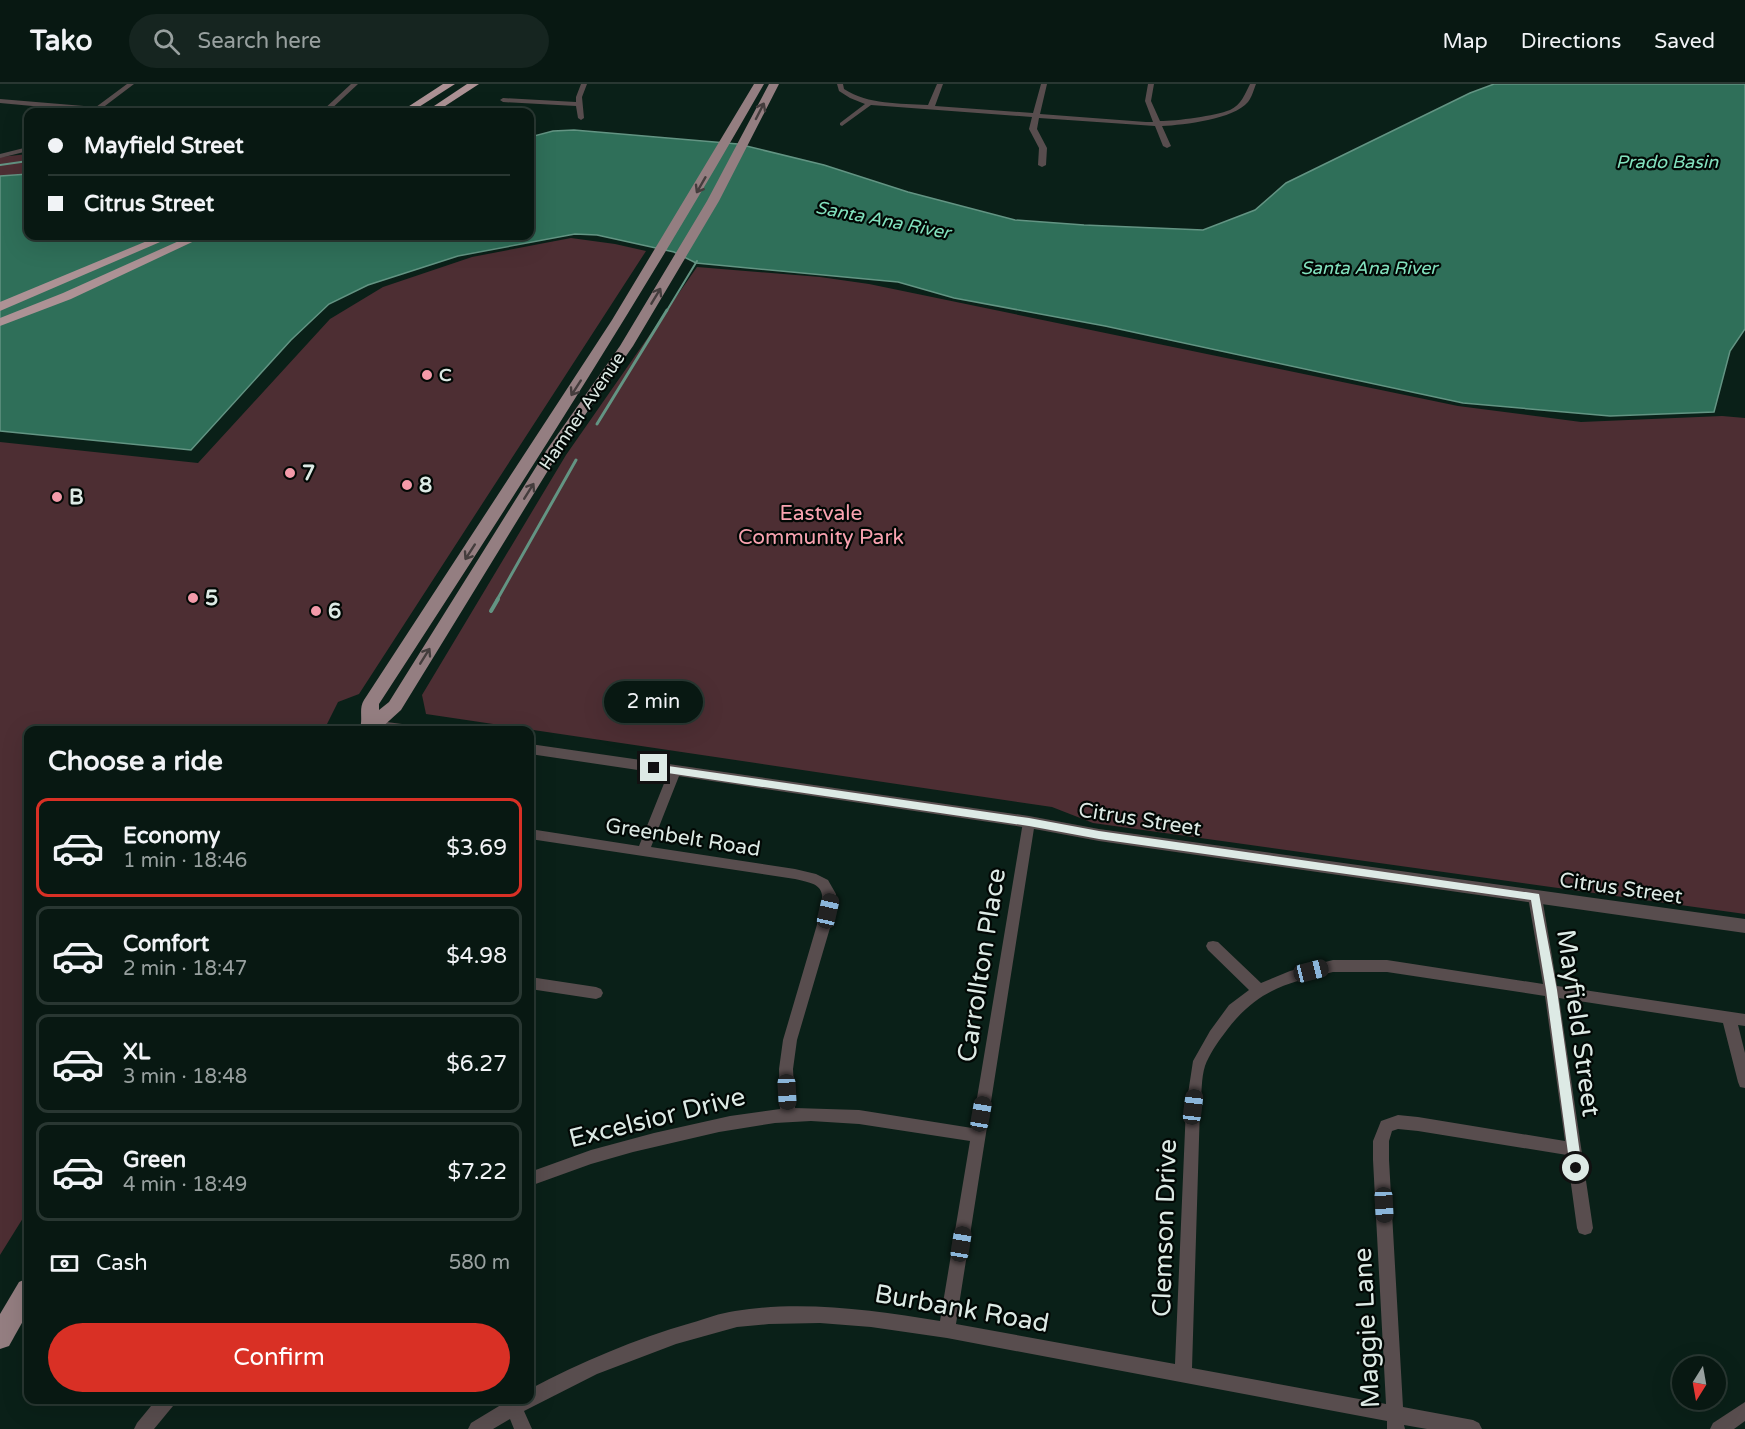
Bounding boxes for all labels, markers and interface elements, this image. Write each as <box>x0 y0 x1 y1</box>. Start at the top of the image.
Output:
search box <box>129 14 549 68</box>
text: Tako <box>30 24 93 58</box>
icon: search <box>150 25 183 58</box>
text: Search here <box>198 28 321 54</box>
text: Map <box>1442 29 1488 54</box>
text: Directions <box>1521 29 1621 54</box>
text: Saved <box>1654 29 1715 54</box>
one-way arrow <box>755 102 766 120</box>
text: Mayfield Street <box>84 133 244 159</box>
water label: Prado Basin <box>1616 151 1719 173</box>
one-way arrow <box>695 176 707 193</box>
text: Citrus Street <box>84 191 214 217</box>
water label: Santa Ana River <box>814 196 954 244</box>
water label: Santa Ana River <box>1301 257 1439 279</box>
one-way arrow <box>650 288 662 305</box>
street label: Hamner Avenue <box>534 348 630 474</box>
place label: C <box>439 364 452 386</box>
marker: C <box>420 368 434 382</box>
one-way arrow <box>570 379 582 396</box>
place label: 7 <box>302 461 315 486</box>
marker: 7 <box>283 466 297 480</box>
place label: 8 <box>419 473 432 498</box>
marker: 8 <box>400 478 414 492</box>
one-way arrow <box>522 482 535 499</box>
place label: B <box>69 485 84 510</box>
marker: B <box>50 490 64 504</box>
park label: Eastvale Community Park <box>738 501 904 550</box>
one-way arrow <box>464 543 476 559</box>
place label: 5 <box>205 586 218 611</box>
marker: 5 <box>186 591 200 605</box>
place label: 6 <box>328 599 341 624</box>
marker: 6 <box>309 604 323 618</box>
one-way arrow <box>420 648 432 665</box>
callout: 2 min <box>604 681 704 723</box>
text: 2 min <box>627 690 680 714</box>
text: Choose a ride <box>48 745 223 778</box>
route end <box>640 754 667 781</box>
street label: Citrus Street <box>1077 797 1203 842</box>
street label: Greenbelt Road <box>604 813 762 862</box>
icon: car <box>51 821 105 875</box>
text: Economy <box>123 823 220 849</box>
text: $3.69 <box>446 835 507 861</box>
text: 1 min · 18:46 <box>123 849 247 873</box>
street label: Carrollton Place <box>951 866 1012 1064</box>
street label: Citrus Street <box>1558 867 1684 910</box>
car <box>815 891 841 931</box>
street label: Mayfield Street <box>1550 927 1607 1119</box>
icon: car <box>51 929 105 983</box>
text: Comfort <box>123 931 209 957</box>
text: $4.98 <box>446 943 507 969</box>
text: 2 min · 18:47 <box>123 957 247 981</box>
car <box>1291 958 1331 984</box>
icon: car <box>51 1037 105 1091</box>
text: XL <box>123 1039 150 1065</box>
text: $6.27 <box>446 1051 507 1077</box>
text: 3 min · 18:48 <box>123 1065 247 1089</box>
car <box>777 1074 797 1110</box>
street label: Excelsior Drive <box>566 1081 749 1154</box>
car <box>1182 1088 1204 1126</box>
car <box>969 1095 993 1133</box>
street label: Clemson Drive <box>1146 1138 1183 1318</box>
icon: car <box>51 1145 105 1199</box>
text: Green <box>123 1147 186 1173</box>
route start <box>1562 1154 1589 1181</box>
text: $7.22 <box>447 1159 507 1185</box>
text: 4 min · 18:49 <box>123 1173 247 1197</box>
car <box>1374 1187 1394 1223</box>
car <box>949 1225 973 1263</box>
icon: cash <box>48 1247 81 1280</box>
street label: Maggie Lane <box>1347 1247 1386 1409</box>
text: Cash <box>96 1250 148 1276</box>
text: 580 m <box>449 1251 510 1275</box>
street label: Burbank Road <box>872 1278 1052 1339</box>
button: Confirm <box>48 1323 510 1392</box>
north arrow <box>1672 1356 1726 1410</box>
map controls <box>1672 1356 1726 1410</box>

